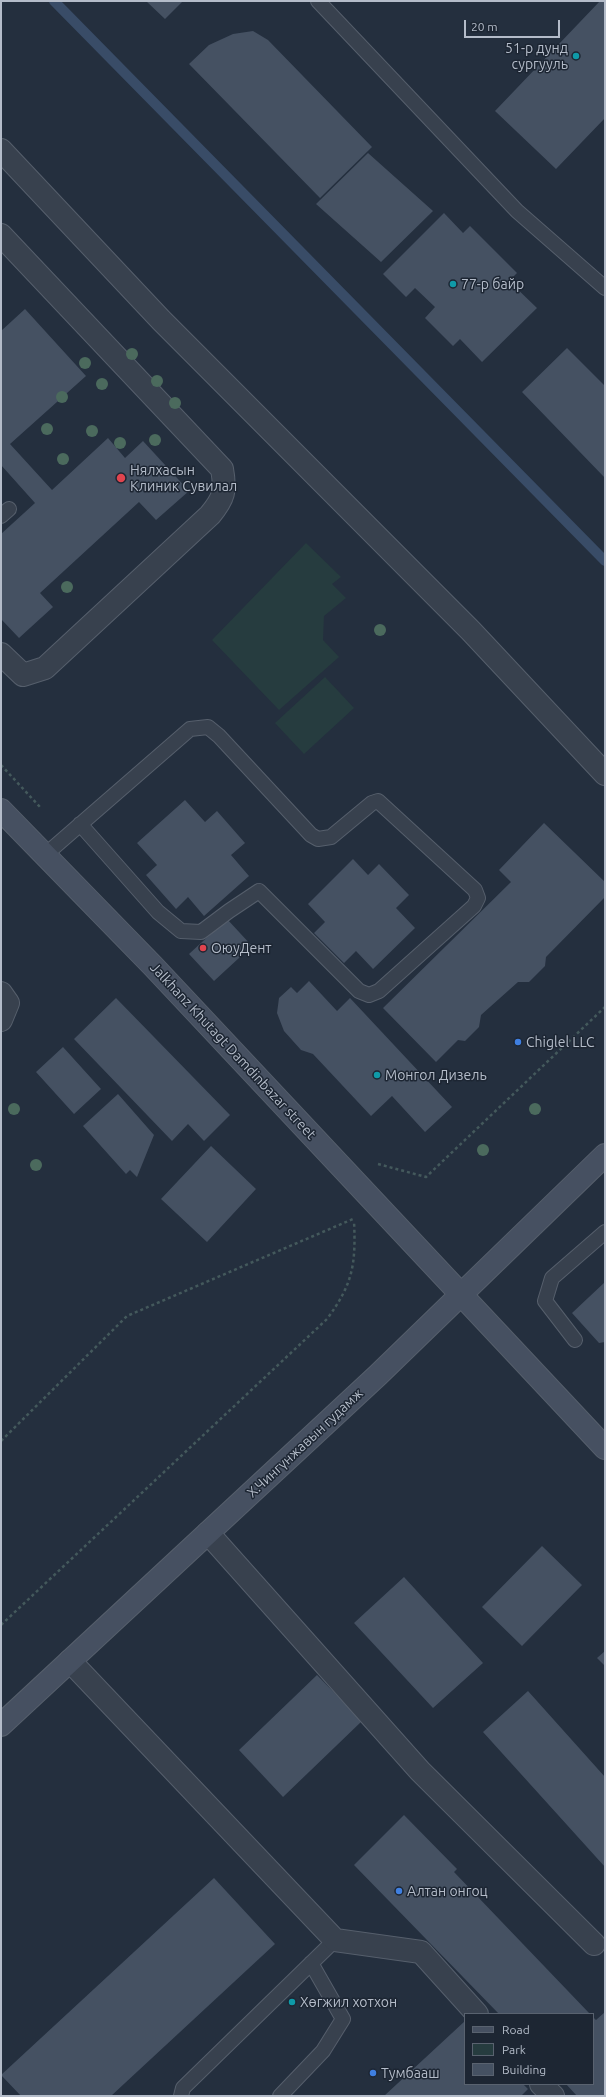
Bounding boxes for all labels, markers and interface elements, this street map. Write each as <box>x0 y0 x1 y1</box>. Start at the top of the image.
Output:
scale bar <box>466 12 562 38</box>
text: 20 m <box>471 20 498 33</box>
place label: 51-р дунд сургууль <box>505 40 568 72</box>
marker: 51-р дунд сургууль <box>571 51 581 61</box>
place label: 77-р байр <box>461 276 524 292</box>
marker: 77-р байр <box>448 279 458 289</box>
place label: Нялхасын Клиник Сувилал <box>130 462 237 494</box>
marker: Нялхасын Клиник Сувилал <box>115 472 127 484</box>
place label: ОюуДент <box>211 940 272 956</box>
marker: ОюуДент <box>198 943 208 953</box>
street label: Jalkhanz Khutagt Damdinbazar street <box>146 959 320 1143</box>
place label: Chiglel LLC <box>526 1034 595 1050</box>
marker: Chiglel LLC <box>513 1037 523 1047</box>
place label: Монгол Дизель <box>385 1067 487 1083</box>
marker: Монгол Дизель <box>372 1070 382 1080</box>
street label: Х.Чингүнжавын гудамж <box>244 1385 366 1501</box>
place label: Алтан онгоц <box>407 1883 488 1899</box>
marker: Алтан онгоц <box>394 1886 404 1896</box>
place label: Хөгжил хотхон <box>300 1994 397 2010</box>
marker: Хөгжил хотхон <box>287 1997 297 2007</box>
legend <box>464 2013 594 2085</box>
text: Road <box>502 2023 530 2036</box>
text: Park <box>502 2043 526 2056</box>
text: Building <box>502 2063 546 2076</box>
place label: Тумбааш <box>381 2065 440 2081</box>
marker: Тумбааш <box>368 2068 378 2078</box>

